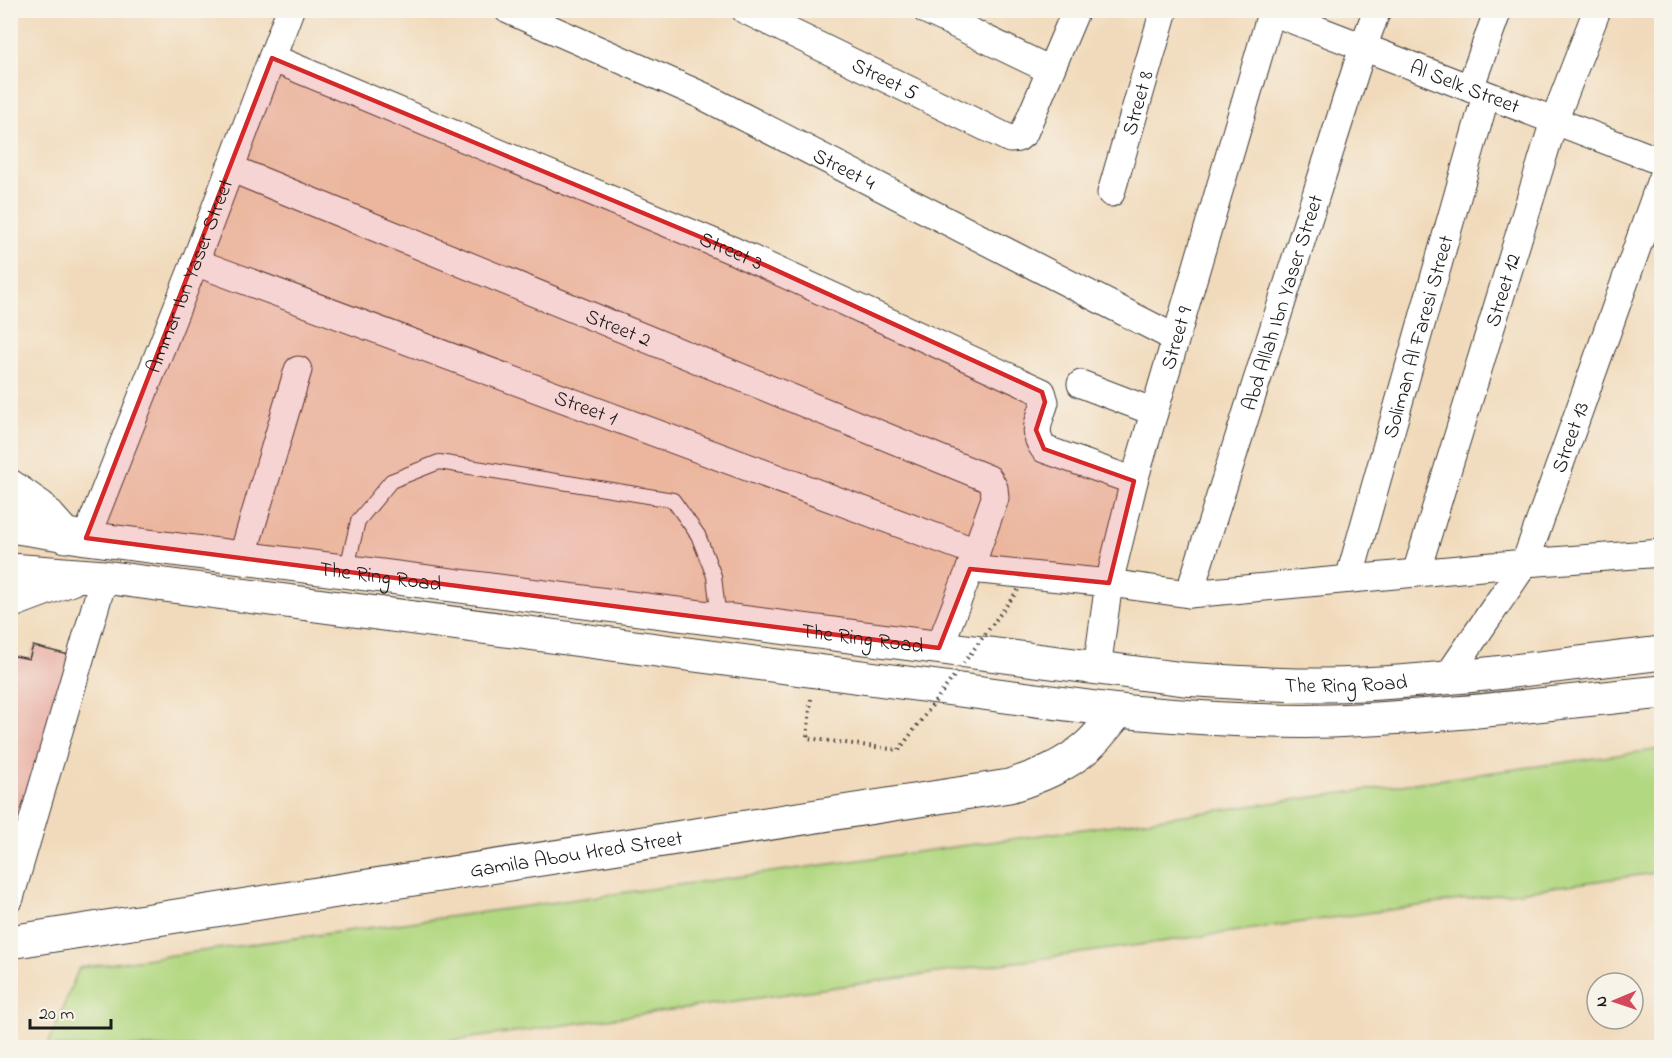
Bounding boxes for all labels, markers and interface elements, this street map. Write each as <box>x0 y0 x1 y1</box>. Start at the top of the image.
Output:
street label: Street 5 <box>846 51 923 109</box>
street label: Al Selk Street <box>1405 53 1523 123</box>
street label: Street 8 <box>1115 67 1163 139</box>
street label: Street 4 <box>807 142 880 199</box>
street label: Ammar Ibn Yaser Street <box>140 175 242 378</box>
street label: Abd Allah Ibn Yaser Street <box>1235 191 1332 415</box>
street label: Street 3 <box>694 225 767 279</box>
street label: Soliman Al Faresi Street <box>1377 232 1463 442</box>
street label: Street 12 <box>1479 250 1530 331</box>
street label: Street 2 <box>580 302 655 356</box>
street label: Street 9 <box>1154 303 1202 374</box>
street label: Street 1 <box>550 384 621 434</box>
street label: Street 13 <box>1545 398 1598 477</box>
street label: The Ring Road <box>318 555 443 601</box>
street label: The Ring Road <box>800 617 925 662</box>
street label: The Ring Road <box>1284 668 1409 704</box>
street label: Gamila Abou Hred Street <box>468 824 685 887</box>
north arrow <box>1585 971 1645 1031</box>
scale bar <box>30 992 111 1030</box>
text: N <box>1590 995 1614 1007</box>
text: 20 m <box>39 1002 74 1028</box>

